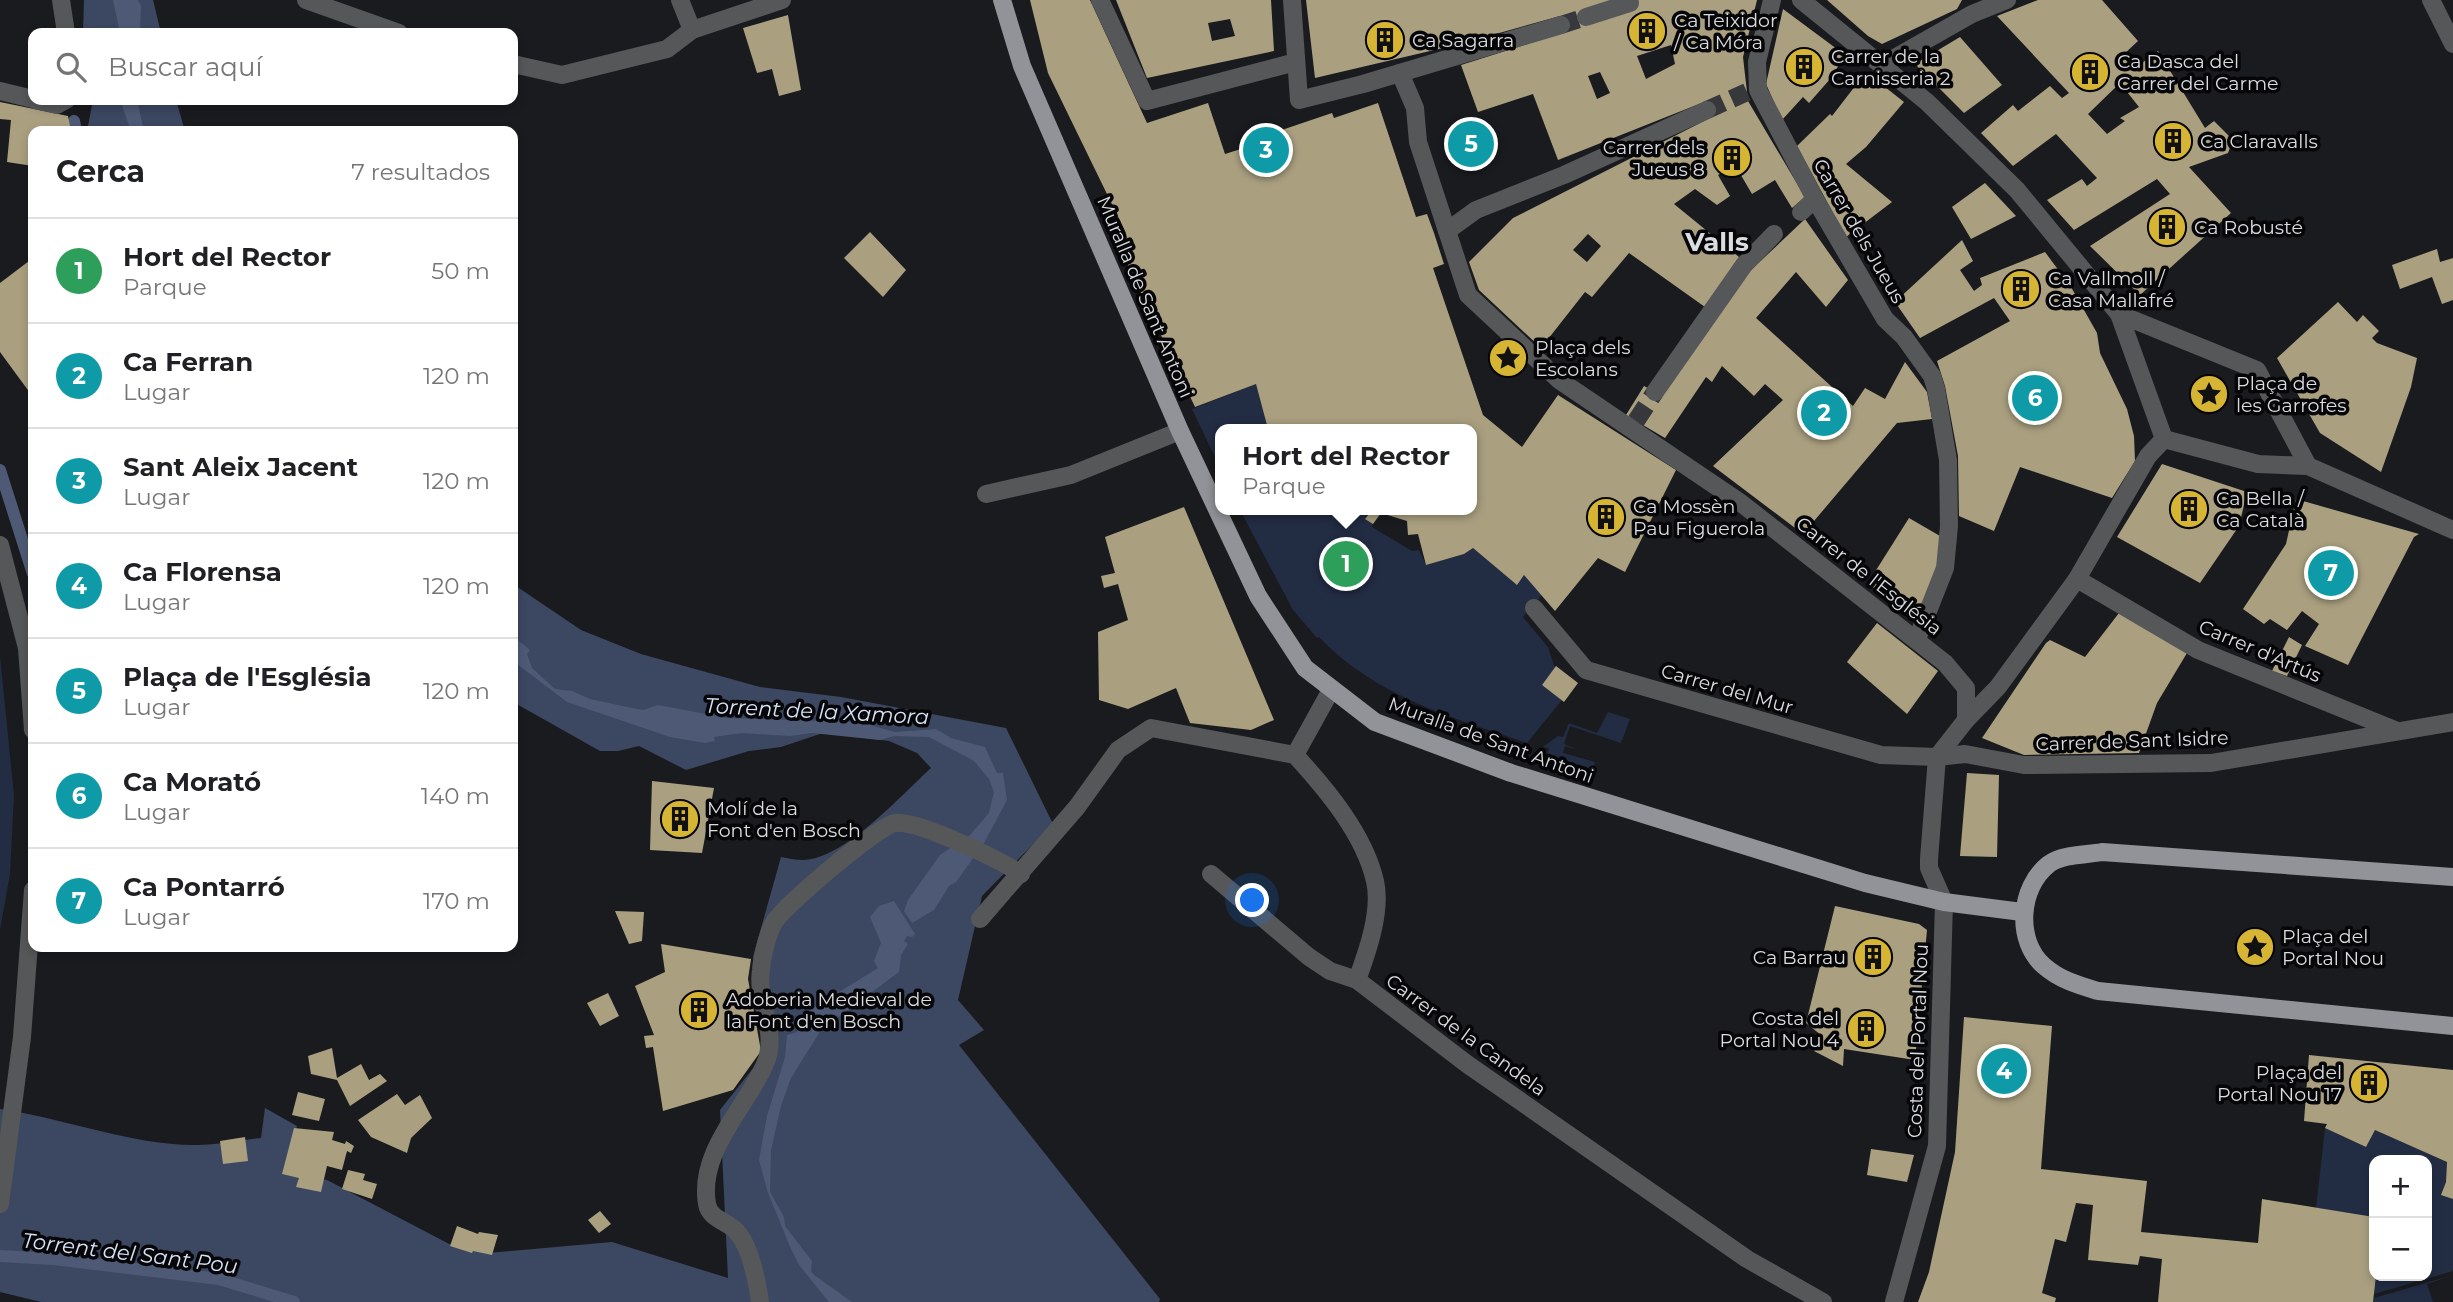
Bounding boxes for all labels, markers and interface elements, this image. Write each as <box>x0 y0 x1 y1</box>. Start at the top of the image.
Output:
place label: Ca Teixidor / Ca Móra <box>1673 9 1778 54</box>
building icon: Ca Teixidor / Ca Móra <box>1626 10 1668 52</box>
building icon: Ca Sagarra <box>1364 19 1406 61</box>
search box <box>28 28 518 105</box>
place label: Ca Sagarra <box>1412 29 1514 52</box>
place label: Carrer de la Carnisseria 2 <box>1831 45 1951 90</box>
building icon: Carrer de la Carnisseria 2 <box>1783 46 1825 88</box>
icon: search <box>52 48 90 86</box>
place label: Ca Dasca del Carrer del Carme <box>2117 50 2279 95</box>
text: Buscar aquí <box>108 51 262 83</box>
building icon: Ca Dasca del Carrer del Carme <box>2069 51 2111 93</box>
pin: 5 <box>1448 118 1494 170</box>
building icon: Ca Claravalls <box>2152 120 2194 162</box>
pin: 3 <box>1243 124 1289 176</box>
place label: Ca Claravalls <box>2200 130 2318 153</box>
place label: Carrer dels Jueus 8 <box>1603 136 1705 181</box>
building icon: Carrer dels Jueus 8 <box>1711 137 1753 179</box>
text: Cerca <box>56 153 145 190</box>
street label: Carrer dels Jueus <box>1808 155 1910 307</box>
text: 7 resultados <box>351 158 490 186</box>
street label: Muralla de Sant Antoni <box>1092 193 1198 401</box>
building icon: Ca Robusté <box>2146 206 2188 248</box>
place label: Ca Robusté <box>2194 216 2303 239</box>
district label: Valls <box>1684 226 1749 258</box>
text: Hort del Rector <box>123 241 331 273</box>
text: 1 <box>74 257 84 285</box>
text: 50 m <box>431 257 490 285</box>
place label: Ca Vallmoll / Casa Mallafré <box>2048 267 2174 312</box>
building icon: Ca Vallmoll / Casa Mallafré <box>2000 268 2042 310</box>
text: Parque <box>123 273 207 301</box>
place label: Plaça dels Escolans <box>1535 336 1631 381</box>
place icon: Plaça dels Escolans <box>1487 337 1529 379</box>
text: Ca Ferran <box>123 346 253 378</box>
text: 2 <box>72 362 86 390</box>
text: 120 m <box>423 362 490 390</box>
pin: 6 <box>2012 372 2058 424</box>
place label: Plaça de les Garrofes <box>2236 372 2347 417</box>
place icon: Plaça de les Garrofes <box>2188 373 2230 415</box>
text: Lugar <box>123 378 190 406</box>
pin: 2 <box>1801 387 1847 439</box>
popup <box>1215 424 1477 515</box>
text: Hort del Rector <box>1242 440 1450 472</box>
text: Sant Aleix Jacent <box>123 451 358 483</box>
text: 3 <box>72 467 86 495</box>
text: 120 m <box>423 467 490 495</box>
text: Parque <box>1242 472 1326 500</box>
text: Lugar <box>123 483 190 511</box>
place label: Ca Bella / Ca Català <box>2216 487 2306 532</box>
building icon: Ca Bella / Ca Català <box>2168 488 2210 530</box>
place label: Ca Mossèn Pau Figuerola <box>1633 495 1765 540</box>
building icon: Ca Mossèn Pau Figuerola <box>1585 496 1627 538</box>
street label: Carrer de l'Església <box>1791 512 1947 640</box>
pin: 1 <box>1323 538 1369 590</box>
pin: 7 <box>2308 547 2354 599</box>
text: Ca Florensa <box>123 556 282 588</box>
text: 4 <box>71 572 87 600</box>
text: 120 m <box>423 572 490 600</box>
text: Lugar <box>123 588 190 616</box>
street label: Carrer d'Artús <box>2195 615 2325 687</box>
street label: Carrer del Mur <box>1658 659 1796 719</box>
text: Plaça de l'Església <box>123 661 372 693</box>
text: 5 <box>72 677 86 705</box>
text: 120 m <box>423 677 490 705</box>
street label: Muralla de Sant Antoni <box>1385 692 1597 788</box>
text: Lugar <box>123 693 190 721</box>
water label: Torrent de la Xamora <box>704 693 930 729</box>
street label: Carrer de Sant Isidre <box>2035 726 2229 756</box>
text: Ca Morató <box>123 766 261 798</box>
text: 6 <box>72 782 86 810</box>
text: 140 m <box>421 782 490 810</box>
place label: Molí de la Font d'en Bosch <box>707 797 861 842</box>
text: Lugar <box>123 798 190 826</box>
building icon: Molí de la Font d'en Bosch <box>659 798 701 840</box>
text: Ca Pontarró <box>123 871 285 903</box>
your location <box>1235 883 1269 917</box>
text: 7 <box>72 887 86 915</box>
text: 170 m <box>423 887 490 915</box>
text: Lugar <box>123 903 190 931</box>
place label: Plaça del Portal Nou <box>2282 925 2384 970</box>
place icon: Plaça del Portal Nou <box>2234 926 2276 968</box>
building icon: Ca Barrau <box>1852 936 1894 978</box>
street label: Costa del Portal Nou <box>1903 944 1933 1138</box>
place label: Ca Barrau <box>1753 946 1846 969</box>
street label: Carrer de la Candela <box>1382 969 1550 1101</box>
place label: Adoberia Medieval de la Font d'en Bosch <box>726 988 932 1033</box>
building icon: Adoberia Medieval de la Font d'en Bosch <box>678 989 720 1031</box>
place label: Costa del Portal Nou 4 <box>1719 1007 1839 1052</box>
building icon: Costa del Portal Nou 4 <box>1845 1008 1887 1050</box>
pin: 4 <box>1981 1045 2027 1097</box>
place label: Plaça del Portal Nou 17 <box>2217 1061 2342 1106</box>
building icon: Plaça del Portal Nou 17 <box>2348 1062 2390 1104</box>
map controls <box>2369 1155 2432 1281</box>
button: + <box>2369 1155 2432 1218</box>
button: − <box>2369 1218 2432 1281</box>
water label: Torrent del Sant Pou <box>21 1227 239 1279</box>

